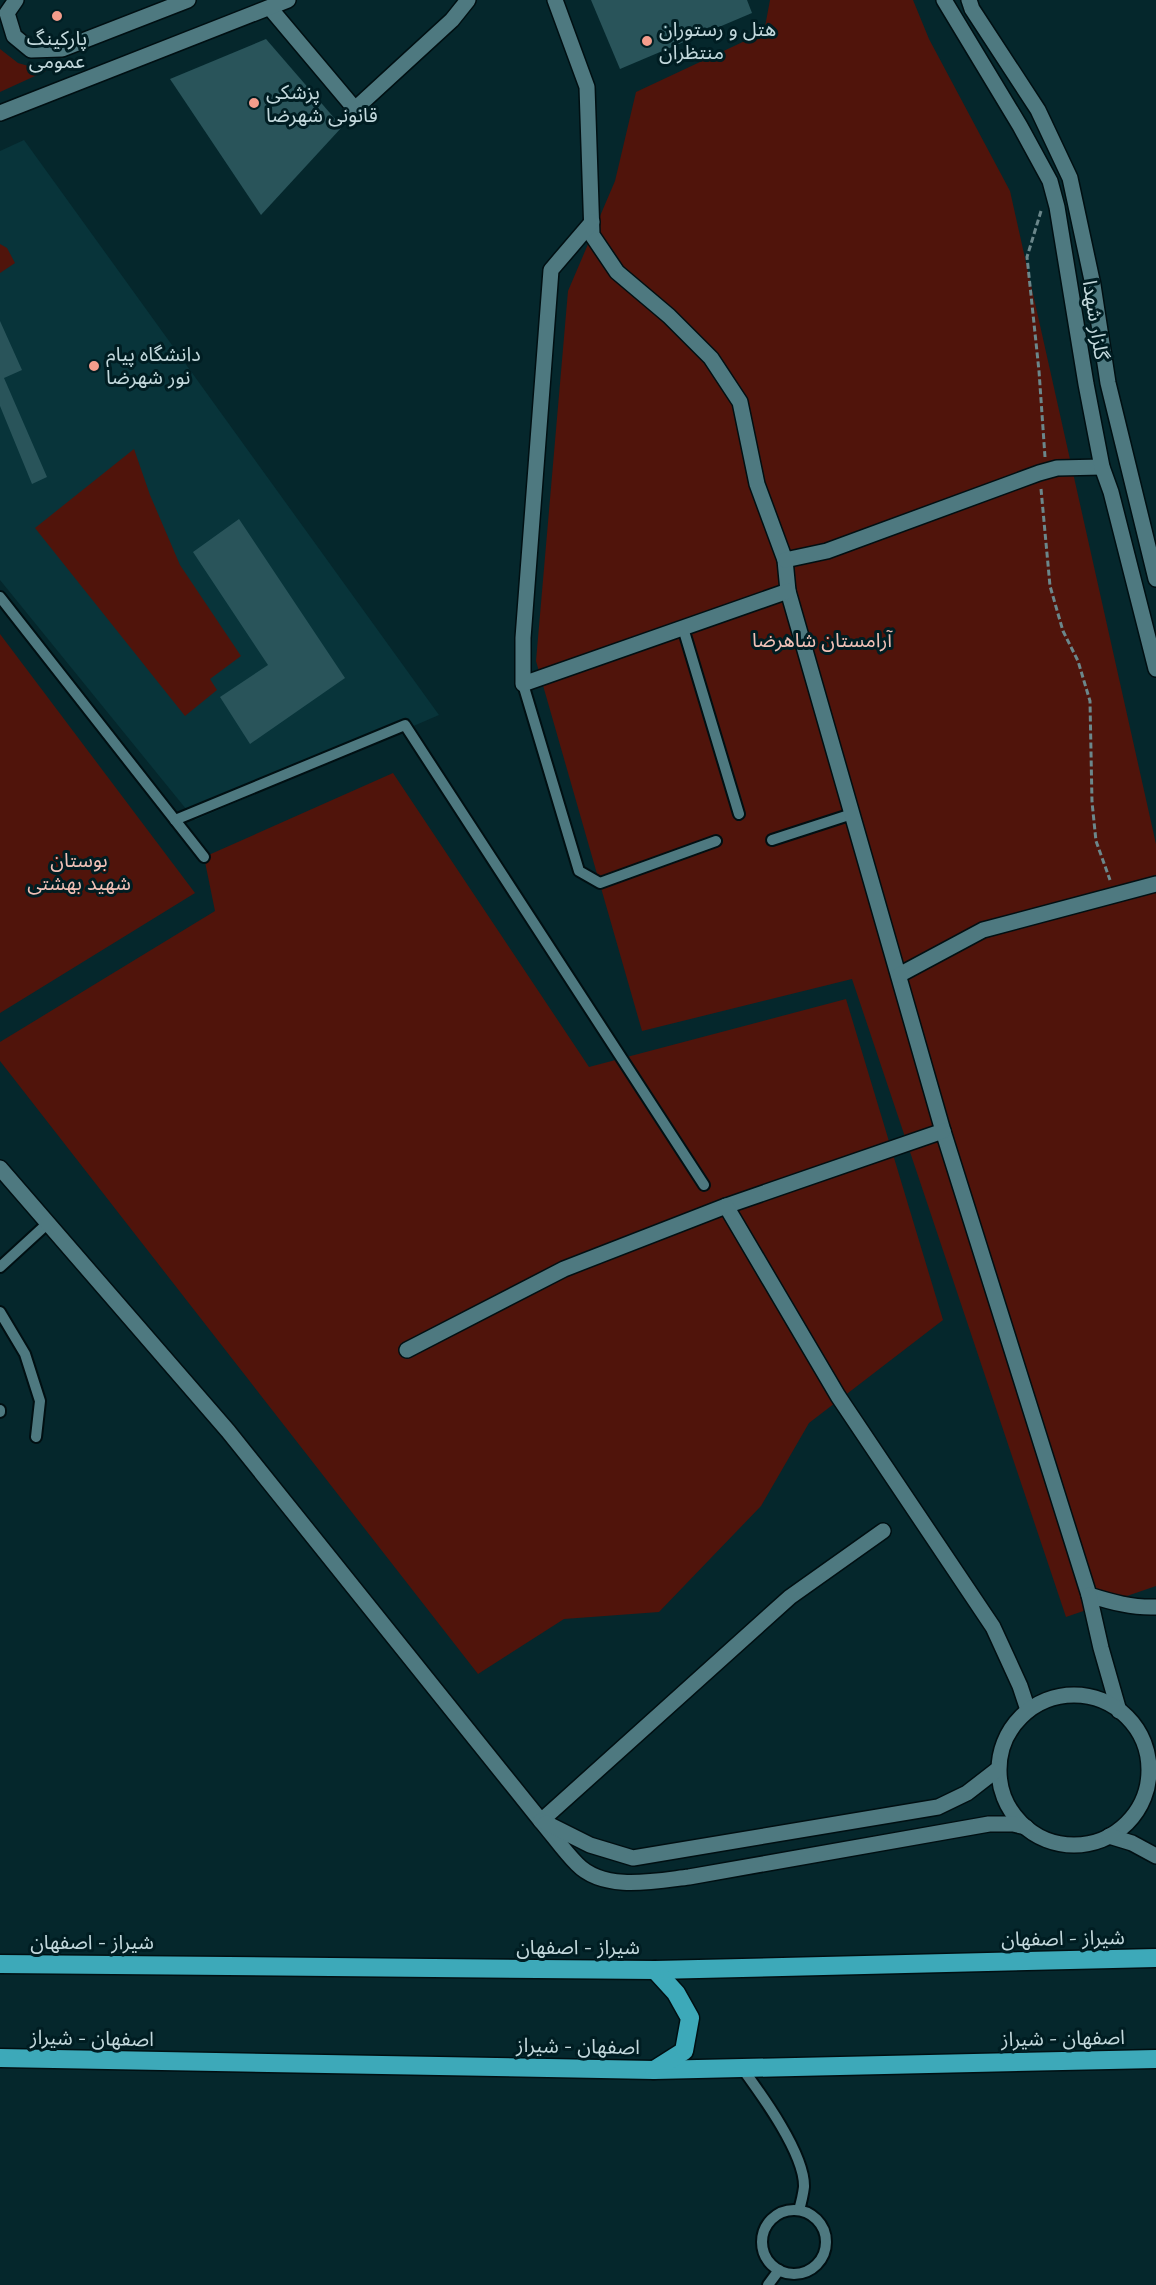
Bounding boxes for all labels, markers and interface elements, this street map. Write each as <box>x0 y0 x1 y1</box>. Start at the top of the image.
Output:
marker: پارکینگ عمومی <box>50 9 64 23</box>
place label: هتل و رستوران منتظران <box>659 17 776 64</box>
place label: پارکینگ عمومی <box>27 26 87 73</box>
marker: هتل و رستوران منتظران <box>640 34 654 48</box>
place label: پزشکی قانونی شهرضا <box>266 80 378 127</box>
marker: پزشکی قانونی شهرضا <box>247 96 261 110</box>
street label: گلزار شهدا <box>1078 279 1114 362</box>
place label: دانشگاه پیام نور شهرضا <box>106 342 201 389</box>
marker: دانشگاه پیام نور شهرضا <box>87 359 101 373</box>
park label: آرامستان شاهرضا <box>752 628 893 652</box>
park label: بوستان شهید بهشتی <box>27 848 131 895</box>
street label: شیراز - اصفهان <box>1001 1925 1125 1951</box>
street label: شیراز - اصفهان <box>30 1930 154 1954</box>
street label: شیراز - اصفهان <box>516 1935 640 1959</box>
street label: اصفهان - شیراز <box>29 2025 154 2051</box>
street label: اصفهان - شیراز <box>1000 2025 1125 2051</box>
street label: اصفهان - شیراز <box>515 2033 640 2059</box>

